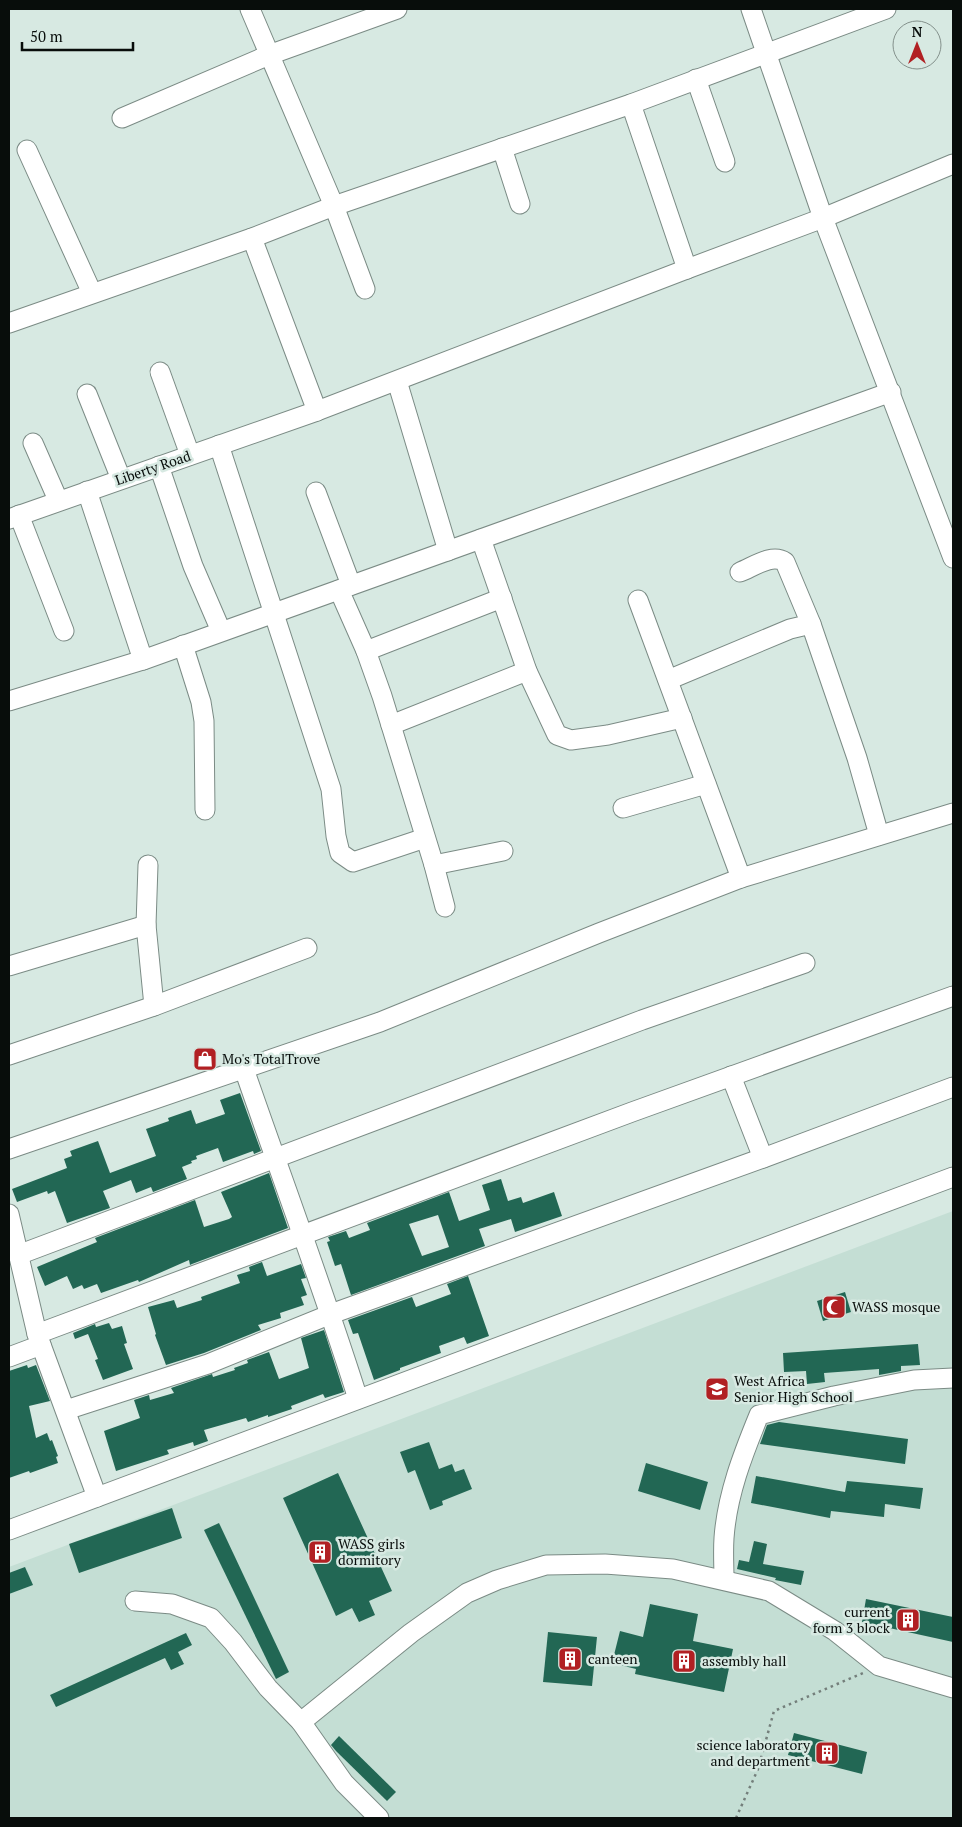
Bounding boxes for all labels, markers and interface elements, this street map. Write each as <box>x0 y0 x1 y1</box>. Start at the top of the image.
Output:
scale bar <box>22 20 134 52</box>
north arrow <box>892 20 942 70</box>
text: N <box>912 22 923 41</box>
text: 50 m <box>30 26 63 46</box>
street label: Liberty Road <box>112 446 193 489</box>
shop icon: Mo's TotalTrove <box>192 1046 218 1072</box>
place label: Mo's TotalTrove <box>222 1049 320 1068</box>
mosque icon: WASS mosque <box>821 1294 847 1320</box>
place label: WASS mosque <box>852 1297 940 1316</box>
place label: West Africa Senior High School <box>734 1371 853 1406</box>
school or university icon: West Africa Senior High School <box>704 1376 730 1402</box>
place label: WASS girls dormitory <box>338 1534 405 1569</box>
building icon: WASS girls dormitory <box>307 1539 333 1565</box>
place label: current form 3 block <box>813 1602 891 1637</box>
building icon: current form 3 block <box>895 1607 921 1633</box>
building icon: canteen <box>557 1646 583 1672</box>
building icon: assembly hall <box>671 1648 697 1674</box>
place label: canteen <box>588 1649 638 1668</box>
place label: assembly hall <box>702 1651 786 1670</box>
place label: science laboratory and department <box>696 1735 811 1770</box>
building icon: science laboratory and department <box>814 1740 840 1766</box>

